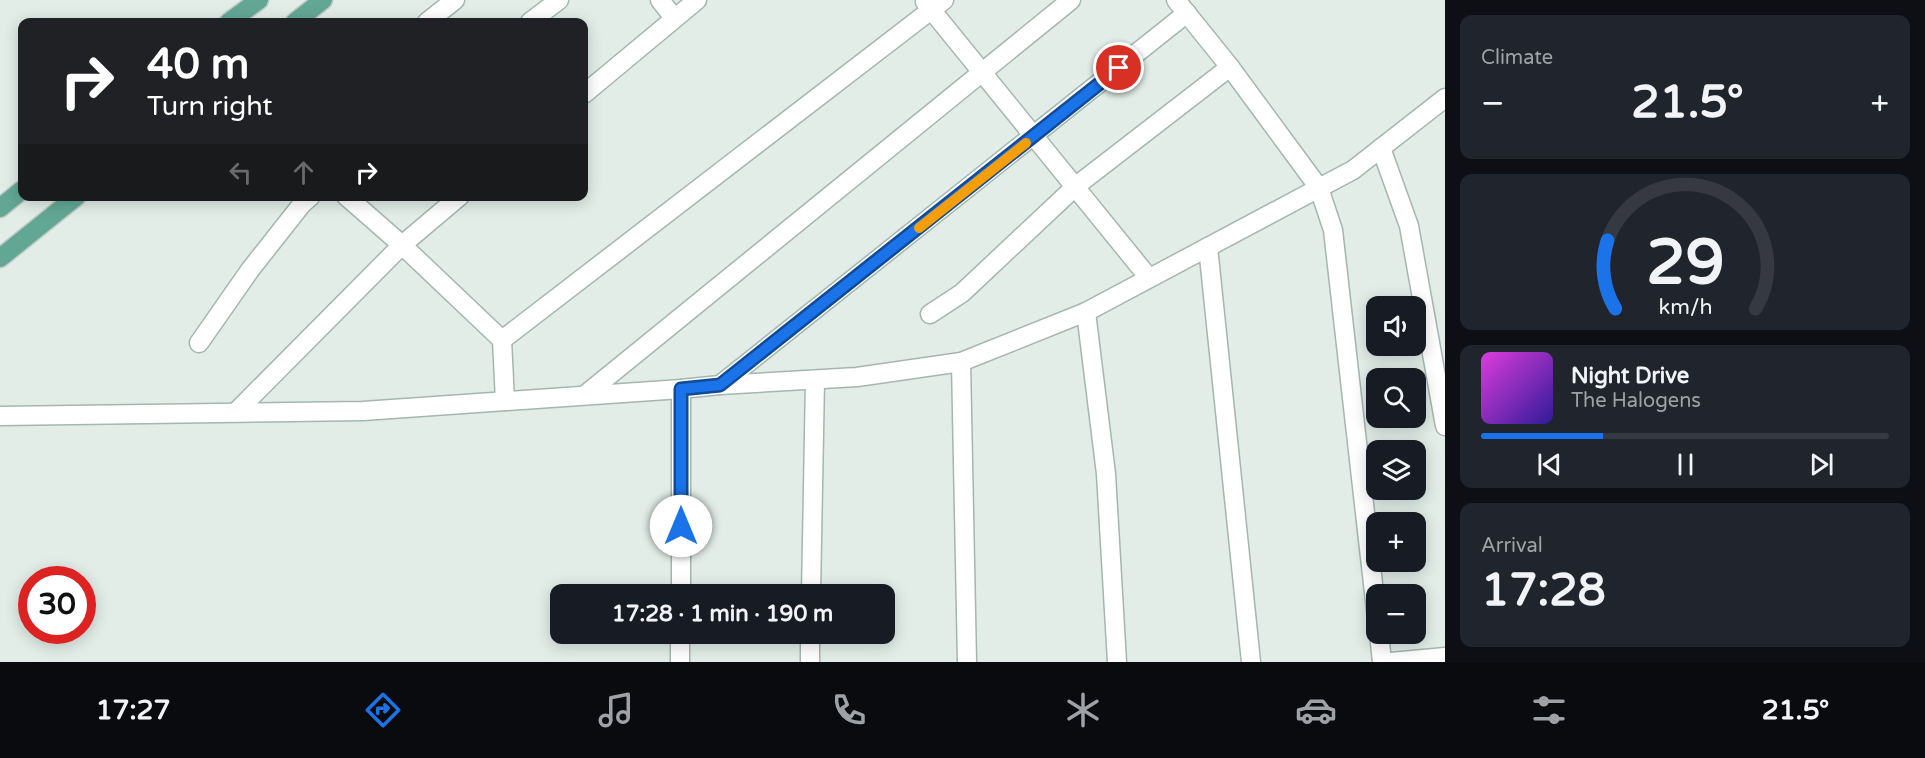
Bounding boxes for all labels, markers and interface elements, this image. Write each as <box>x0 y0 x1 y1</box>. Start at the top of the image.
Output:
text: 40 m <box>147 39 249 90</box>
icon: right <box>48 42 126 120</box>
pin <box>1093 42 1144 93</box>
text: Climate <box>1481 46 1553 70</box>
icon: arrive <box>1102 51 1135 84</box>
text: 21.5° <box>1631 76 1744 130</box>
text: − <box>1481 84 1505 123</box>
text: + <box>1870 84 1889 123</box>
text: Turn right <box>147 90 273 123</box>
icon: left <box>224 156 257 189</box>
icon: ahead <box>287 156 320 189</box>
icon: right <box>350 156 383 189</box>
text: 29 <box>1646 226 1724 301</box>
text: km/h <box>1658 294 1712 320</box>
map controls <box>1366 296 1426 644</box>
button: sound <box>1366 296 1426 356</box>
text: Night Drive <box>1571 363 1689 389</box>
button: search <box>1366 368 1426 428</box>
text: The Halogens <box>1571 389 1701 413</box>
button: layers <box>1366 440 1426 500</box>
icon: previous <box>1533 448 1566 481</box>
icon: pause <box>1669 448 1702 481</box>
icon: next <box>1805 448 1838 481</box>
position arrow <box>649 494 713 558</box>
button: + <box>1366 512 1426 572</box>
text: Arrival <box>1481 534 1543 558</box>
text: 17:28 <box>1481 564 1606 618</box>
speed limit sign: 30 <box>18 566 96 644</box>
button: − <box>1366 584 1426 644</box>
text: 17:28 · 1 min · 190 m <box>612 601 833 627</box>
icon: directions <box>362 689 404 731</box>
icon: music <box>595 689 637 731</box>
icon: phone <box>828 689 870 731</box>
icon: climate <box>1062 689 1104 731</box>
icon: car <box>1295 689 1337 731</box>
icon: filters <box>1528 689 1570 731</box>
text: 17:27 <box>96 694 171 727</box>
text: 21.5° <box>1762 694 1829 727</box>

